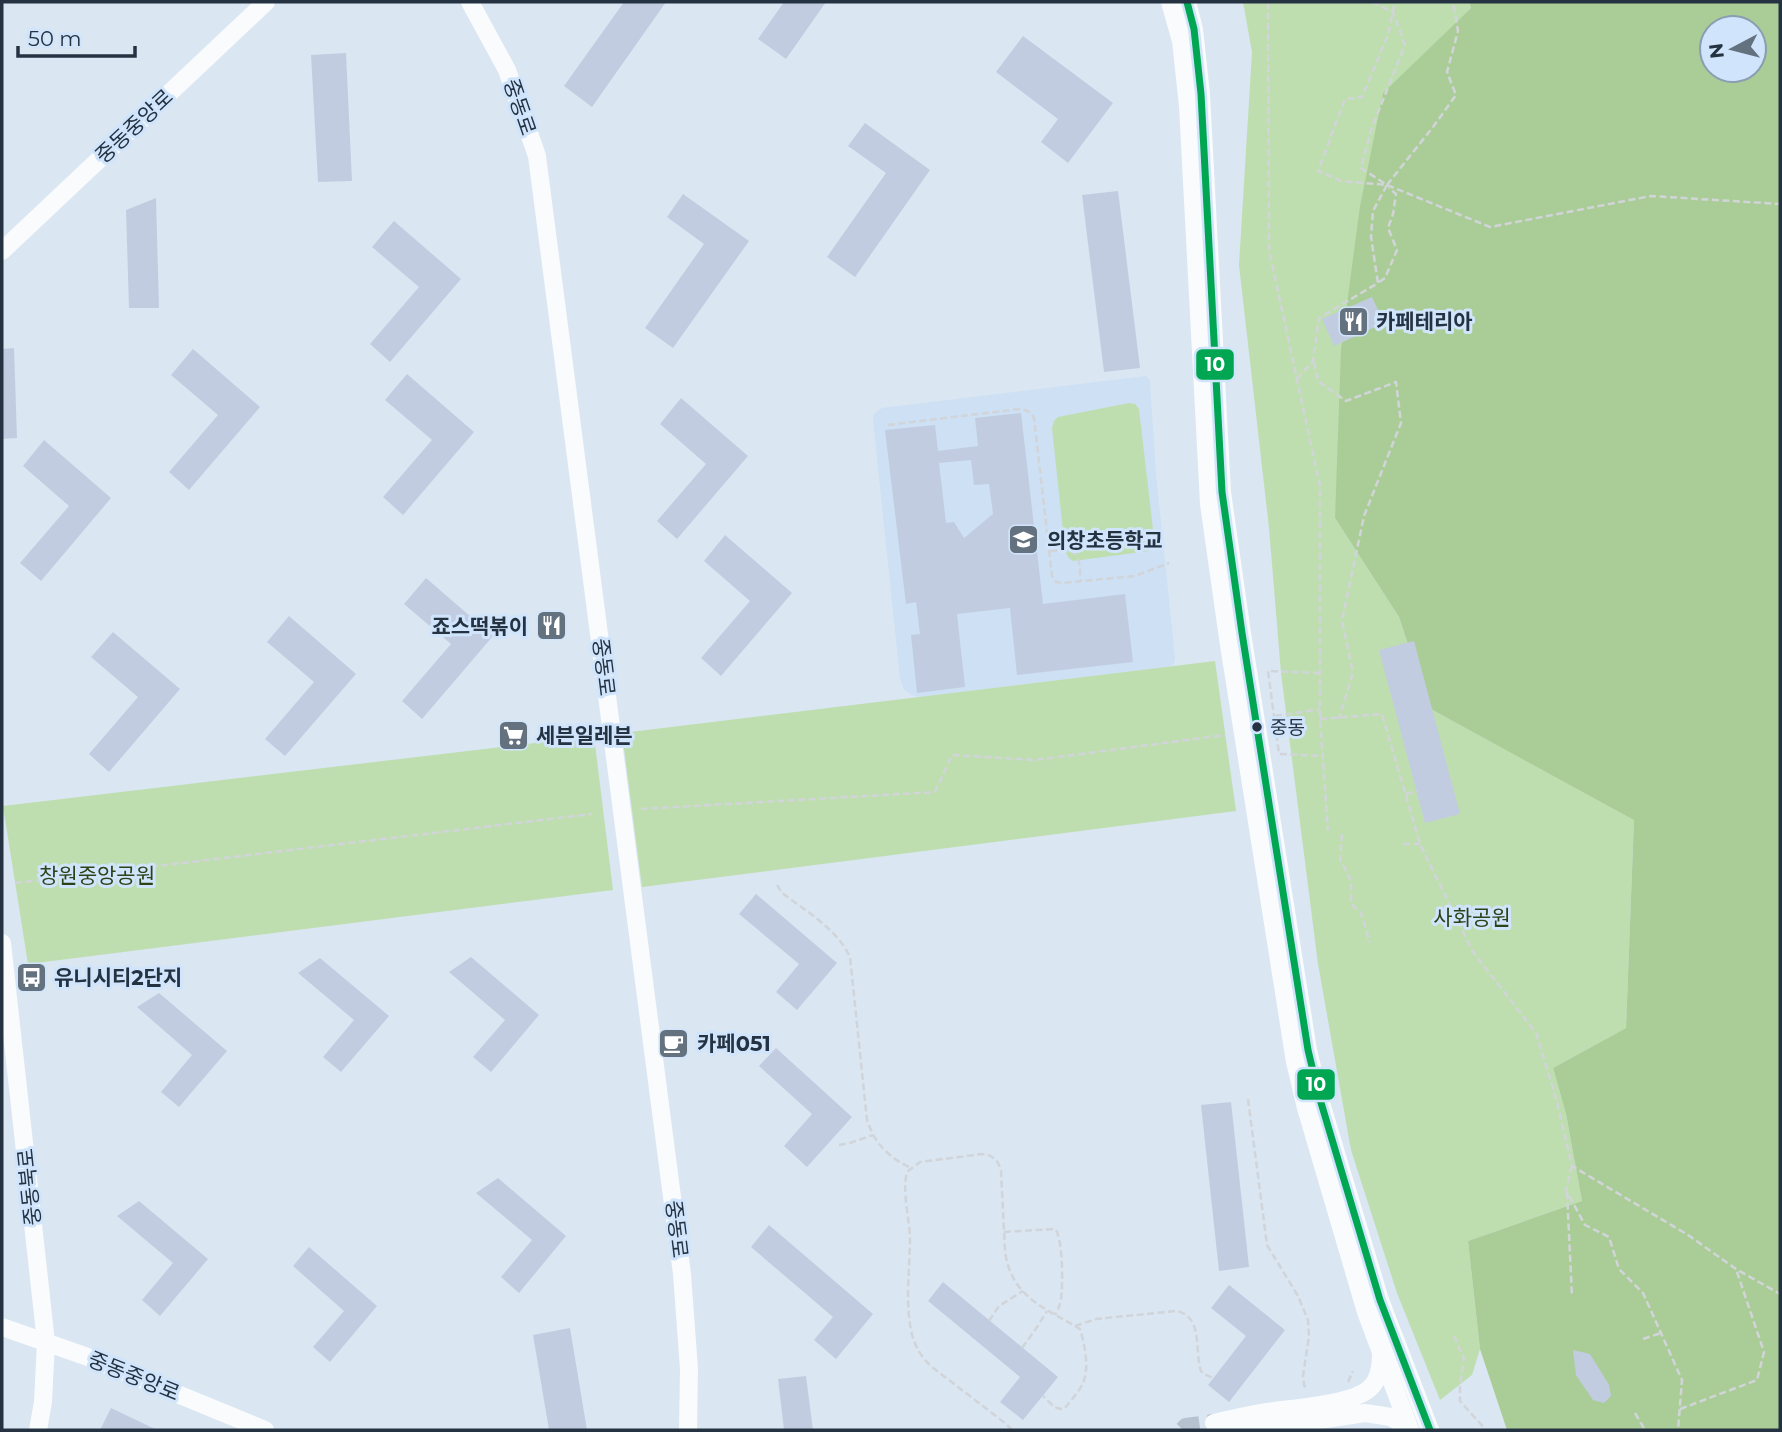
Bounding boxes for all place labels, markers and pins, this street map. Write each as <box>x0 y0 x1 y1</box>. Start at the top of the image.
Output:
restaurant icon: 카페테리아 <box>1336 304 1370 338</box>
place label: 카페테리아 <box>1376 309 1473 334</box>
school or university icon: 의창초등학교 <box>1007 523 1041 557</box>
place label: 의창초등학교 <box>1047 528 1163 553</box>
restaurant icon: 죠스떡볶이 <box>534 609 568 643</box>
place label: 죠스떡볶이 <box>431 614 528 639</box>
place label: 중동 <box>1270 716 1305 739</box>
supermarket icon: 세븐일레븐 <box>496 718 530 752</box>
marker: 중동 <box>1250 720 1264 734</box>
place label: 세븐일레븐 <box>536 723 633 748</box>
bus stop icon: 유니시티2단지 <box>14 960 48 994</box>
place label: 유니시티2단지 <box>54 965 182 990</box>
cafe icon: 카페051 <box>657 1026 691 1060</box>
place label: 카페051 <box>697 1031 771 1056</box>

